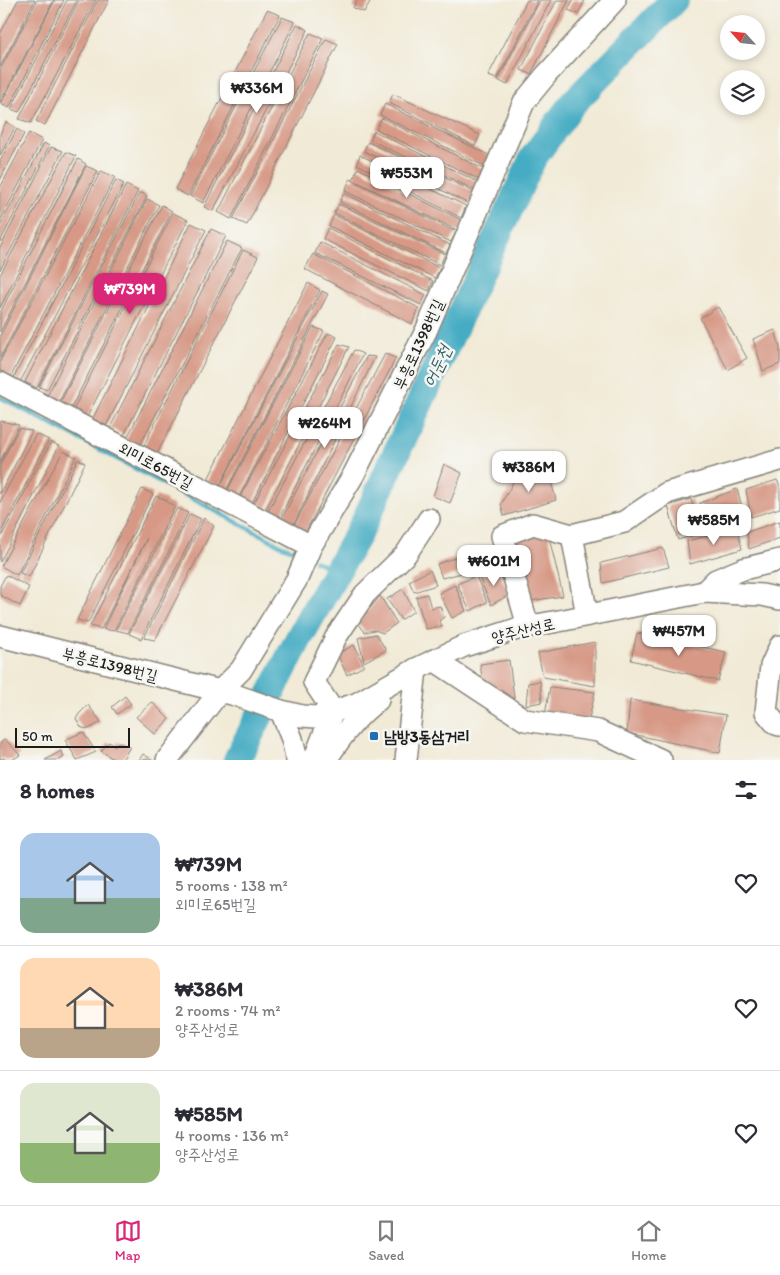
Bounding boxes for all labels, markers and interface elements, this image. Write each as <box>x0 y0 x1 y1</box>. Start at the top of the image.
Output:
north arrow <box>720 15 765 60</box>
map controls <box>720 15 765 115</box>
button: layers <box>720 70 765 115</box>
pin: ₩336M <box>222 72 292 114</box>
text: ₩336M <box>231 78 283 97</box>
pin: ₩553M <box>372 156 442 199</box>
text: ₩553M <box>381 163 433 182</box>
pin: ₩739M <box>95 272 165 315</box>
text: ₩739M <box>104 279 156 298</box>
street label: 부흥로1398번길 <box>389 296 448 392</box>
water label: 어둔천 <box>418 340 457 390</box>
pin: ₩264M <box>290 406 360 449</box>
text: ₩264M <box>299 413 351 432</box>
street label: 외미로65번길 <box>115 438 196 493</box>
pin: ₩386M <box>494 450 564 493</box>
text: ₩386M <box>503 457 555 476</box>
pin: ₩585M <box>679 504 749 546</box>
text: ₩585M <box>688 510 740 529</box>
pin: ₩601M <box>459 544 529 587</box>
text: ₩601M <box>468 551 520 570</box>
street label: 양주산성로 <box>490 614 557 647</box>
pin: ₩457M <box>644 614 714 657</box>
text: ₩457M <box>653 621 705 640</box>
street label: 부흥로1398번길 <box>60 643 160 686</box>
scale bar <box>15 725 130 748</box>
place label: 남방3동삼거리 <box>384 727 470 746</box>
text: 50 m <box>22 728 53 745</box>
marker: 남방3동삼거리 <box>368 730 380 742</box>
icon: filters <box>732 776 760 804</box>
text: 8 homes <box>20 778 95 803</box>
text: ₩739M <box>175 851 242 876</box>
icon: home <box>60 853 120 913</box>
icon: heart <box>732 869 760 897</box>
text: 5 rooms · 138 m² <box>175 876 288 895</box>
text: 외미로65번길 <box>175 895 256 914</box>
text: ₩386M <box>175 976 244 1001</box>
icon: home <box>60 978 120 1038</box>
icon: heart <box>732 994 760 1022</box>
text: 2 rooms · 74 m² <box>175 1001 280 1020</box>
text: 양주산성로 <box>175 1020 239 1039</box>
text: ₩585M <box>175 1101 243 1126</box>
icon: home <box>60 1103 120 1163</box>
icon: heart <box>732 1119 760 1147</box>
text: 4 rooms · 136 m² <box>175 1126 289 1145</box>
text: 양주산성로 <box>175 1145 239 1164</box>
tab: Map <box>114 1217 142 1264</box>
tab: Saved <box>369 1217 404 1264</box>
tab: Home <box>631 1217 667 1264</box>

